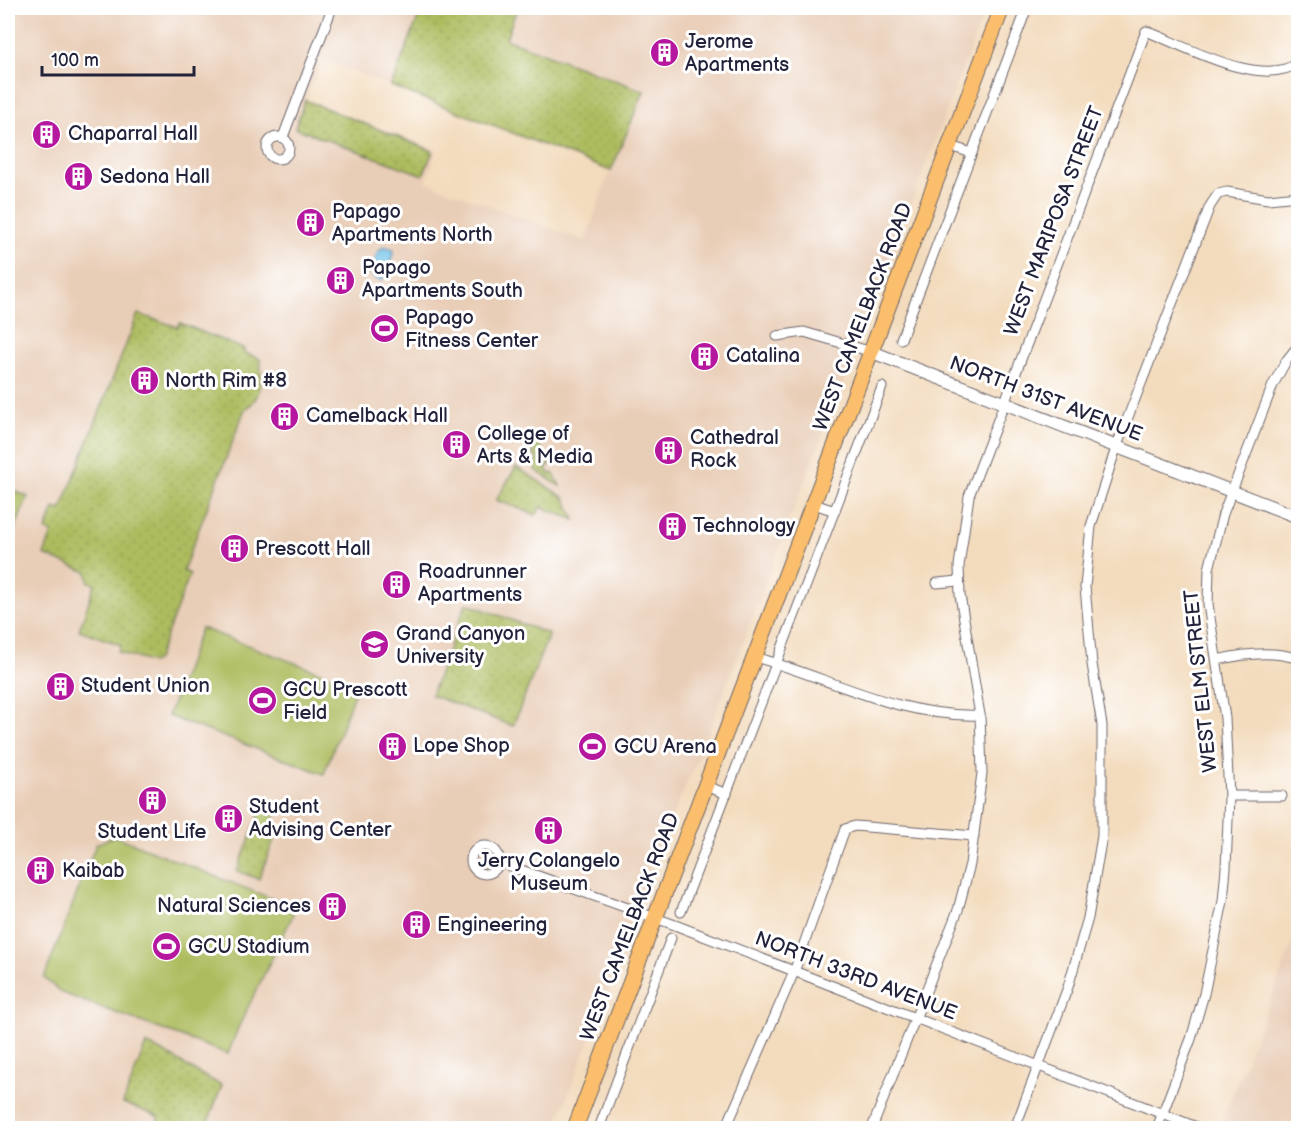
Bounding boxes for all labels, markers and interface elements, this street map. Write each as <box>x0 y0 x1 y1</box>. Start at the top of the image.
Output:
place label: Jerome Apartments <box>685 30 789 77</box>
building icon: Jerome Apartments <box>648 37 680 69</box>
scale bar <box>42 39 194 77</box>
text: 100 m <box>51 50 99 71</box>
street label: WEST MARIPOSA STREET <box>999 103 1109 339</box>
building icon: Chaparral Hall <box>31 118 63 150</box>
place label: Chaparral Hall <box>68 122 198 146</box>
building icon: Sedona Hall <box>63 161 95 193</box>
place label: Sedona Hall <box>100 165 210 189</box>
place label: Papago Apartments North <box>332 200 493 247</box>
street label: WEST CAMELBACK ROAD <box>808 200 918 434</box>
building icon: Papago Apartments North <box>295 207 327 239</box>
place label: Papago Apartments South <box>362 256 523 303</box>
building icon: Papago Apartments South <box>325 264 357 296</box>
place label: Papago Fitness Center <box>405 306 539 353</box>
sports icon: Papago Fitness Center <box>368 313 400 345</box>
building icon: Catalina <box>689 340 721 372</box>
place label: Catalina <box>726 344 800 368</box>
street label: NORTH 31ST AVENUE <box>946 351 1146 447</box>
building icon: North Rim #8 <box>128 365 160 397</box>
place label: North Rim #8 <box>165 369 287 393</box>
building icon: Camelback Hall <box>269 400 301 432</box>
place label: Camelback Hall <box>306 404 448 428</box>
place label: College of Arts & Media <box>477 422 593 469</box>
place label: Cathedral Rock <box>690 426 779 473</box>
building icon: College of Arts & Media <box>440 429 472 461</box>
building icon: Cathedral Rock <box>653 434 685 466</box>
building icon: Technology <box>656 510 688 542</box>
place label: Technology <box>693 514 795 538</box>
building icon: Prescott Hall <box>218 533 250 565</box>
place label: Prescott Hall <box>255 537 370 561</box>
place label: Roadrunner Apartments <box>418 560 527 607</box>
building icon: Roadrunner Apartments <box>381 568 413 600</box>
street label: WEST ELM STREET <box>1179 588 1223 774</box>
place label: Grand Canyon University <box>396 622 525 669</box>
school or university icon: Grand Canyon University <box>359 629 391 661</box>
building icon: Student Union <box>44 670 76 702</box>
place label: Student Union <box>81 674 210 698</box>
place label: GCU Prescott Field <box>283 678 407 725</box>
sports icon: GCU Prescott Field <box>246 685 278 717</box>
building icon: Lope Shop <box>376 730 408 762</box>
sports icon: GCU Arena <box>577 731 609 763</box>
place label: Lope Shop <box>413 734 510 758</box>
place label: GCU Arena <box>614 735 717 759</box>
building icon: Student Life <box>136 785 168 817</box>
place label: Student Advising Center <box>249 795 392 842</box>
building icon: Student Advising Center <box>212 802 244 834</box>
street label: WEST CAMELBACK ROAD <box>575 810 685 1044</box>
building icon: Jerry Colangelo Museum <box>533 814 565 846</box>
place label: Student Life <box>98 820 207 844</box>
place label: Jerry Colangelo Museum <box>478 849 620 896</box>
building icon: Kaibab <box>25 855 57 887</box>
place label: Kaibab <box>62 859 125 883</box>
building icon: Natural Sciences <box>316 890 348 922</box>
place label: Natural Sciences <box>157 894 311 918</box>
building icon: Engineering <box>400 909 432 941</box>
place label: Engineering <box>437 913 547 937</box>
street label: NORTH 33RD AVENUE <box>752 926 960 1026</box>
sports icon: GCU Stadium <box>151 931 183 963</box>
place label: GCU Stadium <box>188 935 310 959</box>

